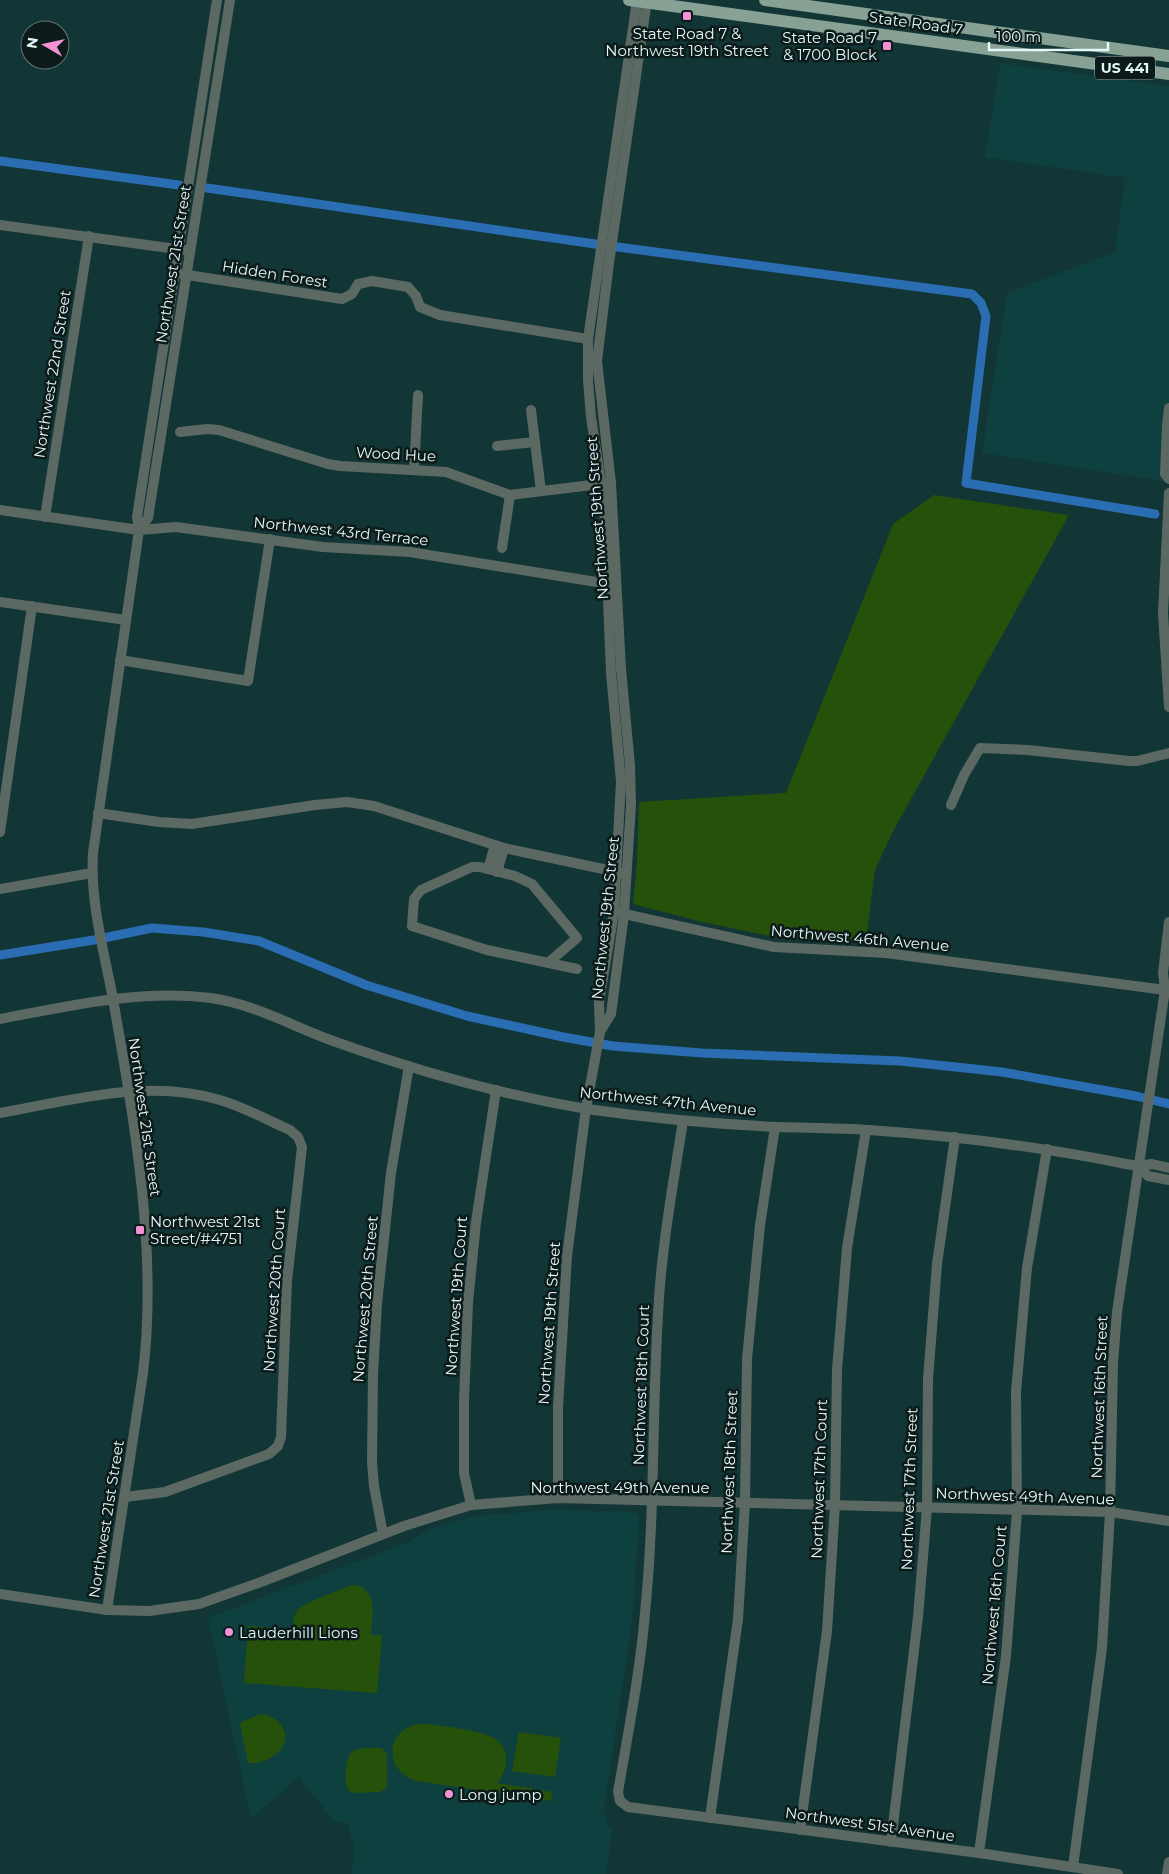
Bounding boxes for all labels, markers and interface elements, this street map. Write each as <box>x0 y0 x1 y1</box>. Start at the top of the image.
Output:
street label: State Road 7 <box>868 7 964 39</box>
marker: State Road 7 & Northwest 19th Street <box>681 10 693 22</box>
north arrow <box>20 20 70 70</box>
scale bar <box>989 20 1108 52</box>
place label: State Road 7 & Northwest 19th Street <box>605 24 769 60</box>
text: 100 m <box>996 27 1041 46</box>
place label: State Road 7 & 1700 Block <box>782 28 877 64</box>
text: N <box>22 36 42 50</box>
marker: State Road 7 & 1700 Block <box>881 40 893 52</box>
road number: US 441 <box>1095 56 1155 80</box>
street label: Northwest 21st Street <box>151 184 195 344</box>
street label: Hidden Forest <box>221 256 329 292</box>
street label: Northwest 22nd Street <box>29 289 75 459</box>
street label: Northwest 19th Street <box>582 436 612 600</box>
street label: Wood Hue <box>356 442 436 466</box>
street label: Northwest 43rd Terrace <box>253 512 429 550</box>
street label: Northwest 19th Street <box>587 836 623 1000</box>
street label: Northwest 46th Avenue <box>770 921 950 955</box>
street label: Northwest 21st Street <box>124 1037 166 1197</box>
street label: Northwest 47th Avenue <box>579 1082 757 1120</box>
street label: Northwest 20th Court <box>259 1207 289 1373</box>
place label: Northwest 21st Street/#4751 <box>150 1212 261 1248</box>
street label: Northwest 20th Street <box>348 1215 382 1383</box>
street label: Northwest 19th Court <box>441 1215 471 1377</box>
marker: Northwest 21st Street/#4751 <box>134 1224 146 1236</box>
street label: Northwest 19th Street <box>534 1241 564 1405</box>
street label: Northwest 18th Court <box>629 1304 653 1466</box>
street label: Northwest 16th Street <box>1087 1315 1111 1479</box>
street label: Northwest 18th Street <box>717 1390 741 1554</box>
street label: Northwest 17th Court <box>807 1399 831 1559</box>
street label: Northwest 17th Street <box>897 1407 921 1571</box>
street label: Northwest 21st Street <box>84 1439 128 1599</box>
street label: Northwest 49th Avenue <box>530 1478 710 1497</box>
street label: Northwest 49th Avenue <box>935 1483 1115 1509</box>
street label: Northwest 16th Court <box>978 1524 1010 1686</box>
place label: Lauderhill Lions <box>239 1623 358 1642</box>
marker: Lauderhill Lions <box>223 1626 235 1638</box>
place label: Long jump <box>459 1785 542 1804</box>
marker: Long jump <box>443 1788 455 1800</box>
street label: Northwest 51st Avenue <box>784 1803 956 1845</box>

